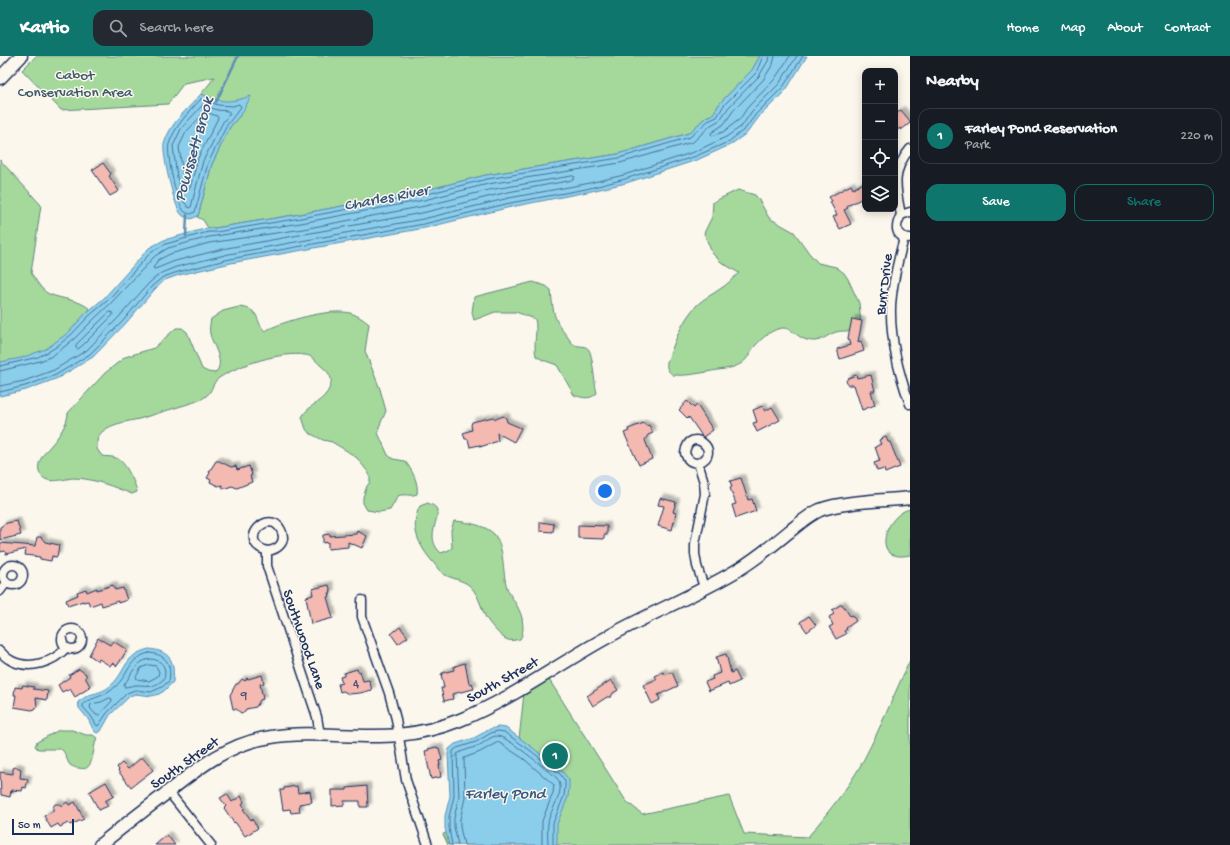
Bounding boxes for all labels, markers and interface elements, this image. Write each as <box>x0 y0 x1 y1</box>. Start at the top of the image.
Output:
search box <box>93 10 373 46</box>
text: Kartio <box>20 17 69 40</box>
icon: search <box>107 17 129 39</box>
text: Search here <box>139 19 213 37</box>
text: Home <box>1007 20 1039 37</box>
text: Map <box>1061 20 1085 37</box>
text: About <box>1107 20 1143 37</box>
text: Contact <box>1165 20 1210 37</box>
park label: Cabot Conservation Area <box>18 67 133 102</box>
map controls <box>862 68 898 212</box>
button: + <box>862 68 898 104</box>
text: Nearby <box>926 72 979 92</box>
water label: Powissett Brook <box>171 94 220 204</box>
button: − <box>862 104 898 140</box>
text: Farley Pond Reservation <box>965 120 1117 138</box>
text: 1 <box>937 129 943 144</box>
text: 220 m <box>1181 129 1213 144</box>
text: Park <box>965 138 990 153</box>
button: locate <box>862 140 898 176</box>
button: layers <box>862 176 898 212</box>
water label: Charles River <box>343 181 434 217</box>
button: Save <box>926 184 1066 221</box>
button: Share <box>1074 184 1214 221</box>
street label: Burr Drive <box>872 252 898 317</box>
your location <box>595 481 615 501</box>
street label: Southwood Lane <box>278 587 329 692</box>
street label: South Street <box>464 653 544 708</box>
house number: 4 <box>353 677 359 692</box>
house number: 9 <box>240 689 248 704</box>
street label: South Street <box>147 732 224 794</box>
pin: 1 <box>542 741 568 771</box>
water label: Farley Pond <box>465 786 547 805</box>
scale bar <box>12 817 74 836</box>
text: 50 m <box>18 820 40 832</box>

